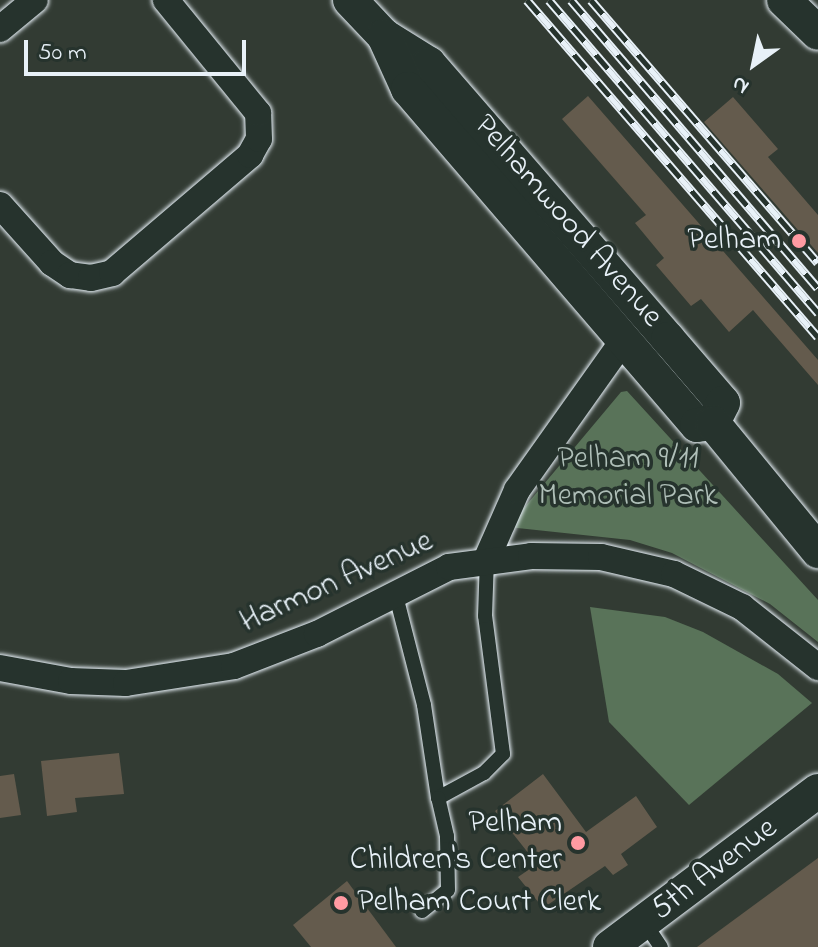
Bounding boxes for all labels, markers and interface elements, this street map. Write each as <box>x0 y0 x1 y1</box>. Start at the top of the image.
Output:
scale bar <box>28 24 250 74</box>
north arrow <box>714 24 794 104</box>
text: 50 m <box>38 36 87 71</box>
text: N <box>726 67 756 102</box>
street label: Pelhamwood Avenue <box>464 108 670 336</box>
place label: Pelham <box>687 222 781 260</box>
marker: Pelham <box>788 230 810 252</box>
park label: Pelham 9/11 Memorial Park <box>538 442 718 517</box>
street label: Harmon Avenue <box>235 523 439 643</box>
place label: Pelham Children's Center <box>350 806 562 881</box>
street label: 5th Avenue <box>644 810 786 930</box>
marker: Pelham Children's Center <box>569 834 587 852</box>
place label: Pelham Court Clerk <box>357 884 601 922</box>
marker: Pelham Court Clerk <box>332 894 350 912</box>

